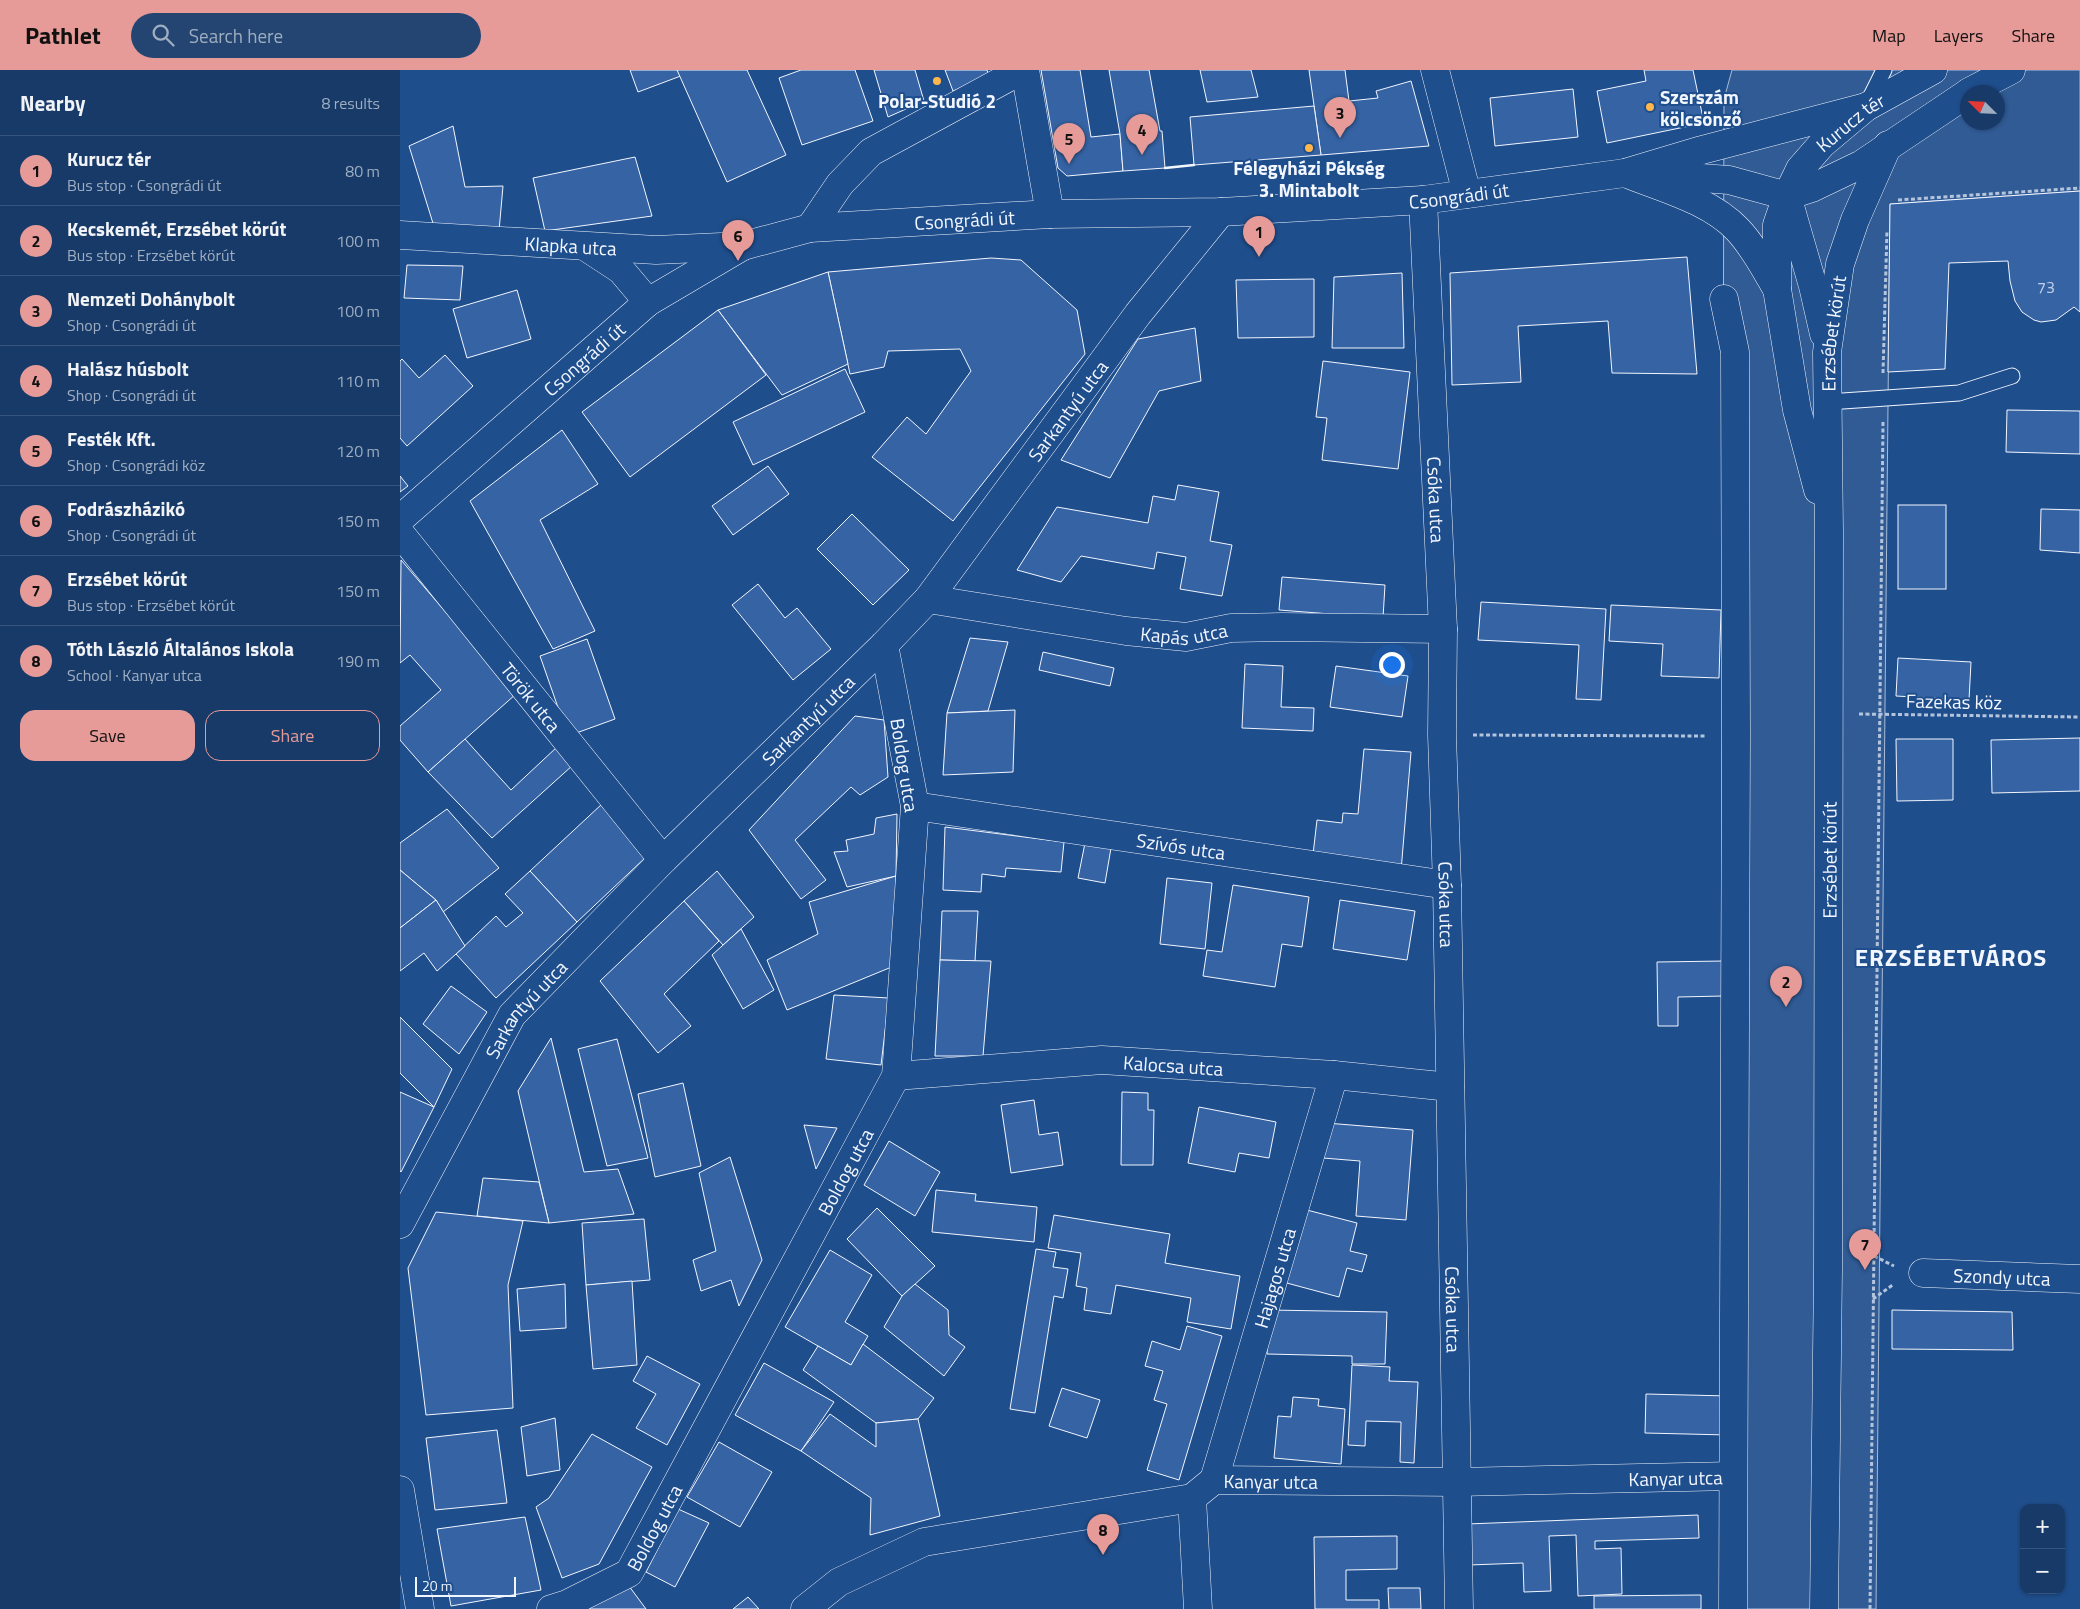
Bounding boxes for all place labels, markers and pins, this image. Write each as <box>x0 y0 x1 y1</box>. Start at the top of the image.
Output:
marker: Polar-Studió 2 <box>931 75 943 87</box>
place label: Szerszám kölcsönző <box>1660 82 1742 133</box>
place label: Polar-Studió 2 <box>878 86 996 115</box>
pin: 3 <box>1324 97 1356 138</box>
marker: Szerszám kölcsönző <box>1644 101 1656 113</box>
pin: 4 <box>1126 114 1158 155</box>
pin: 5 <box>1053 123 1085 164</box>
marker: Félegyházi Pékség 3. Mintabolt <box>1303 142 1315 154</box>
place label: Félegyházi Pékség 3. Mintabolt <box>1233 153 1385 204</box>
pin: 1 <box>1243 216 1275 257</box>
pin: 6 <box>722 220 754 261</box>
pin: 2 <box>1770 966 1802 1007</box>
pin: 7 <box>1849 1229 1881 1270</box>
pin: 8 <box>1087 1514 1119 1555</box>

